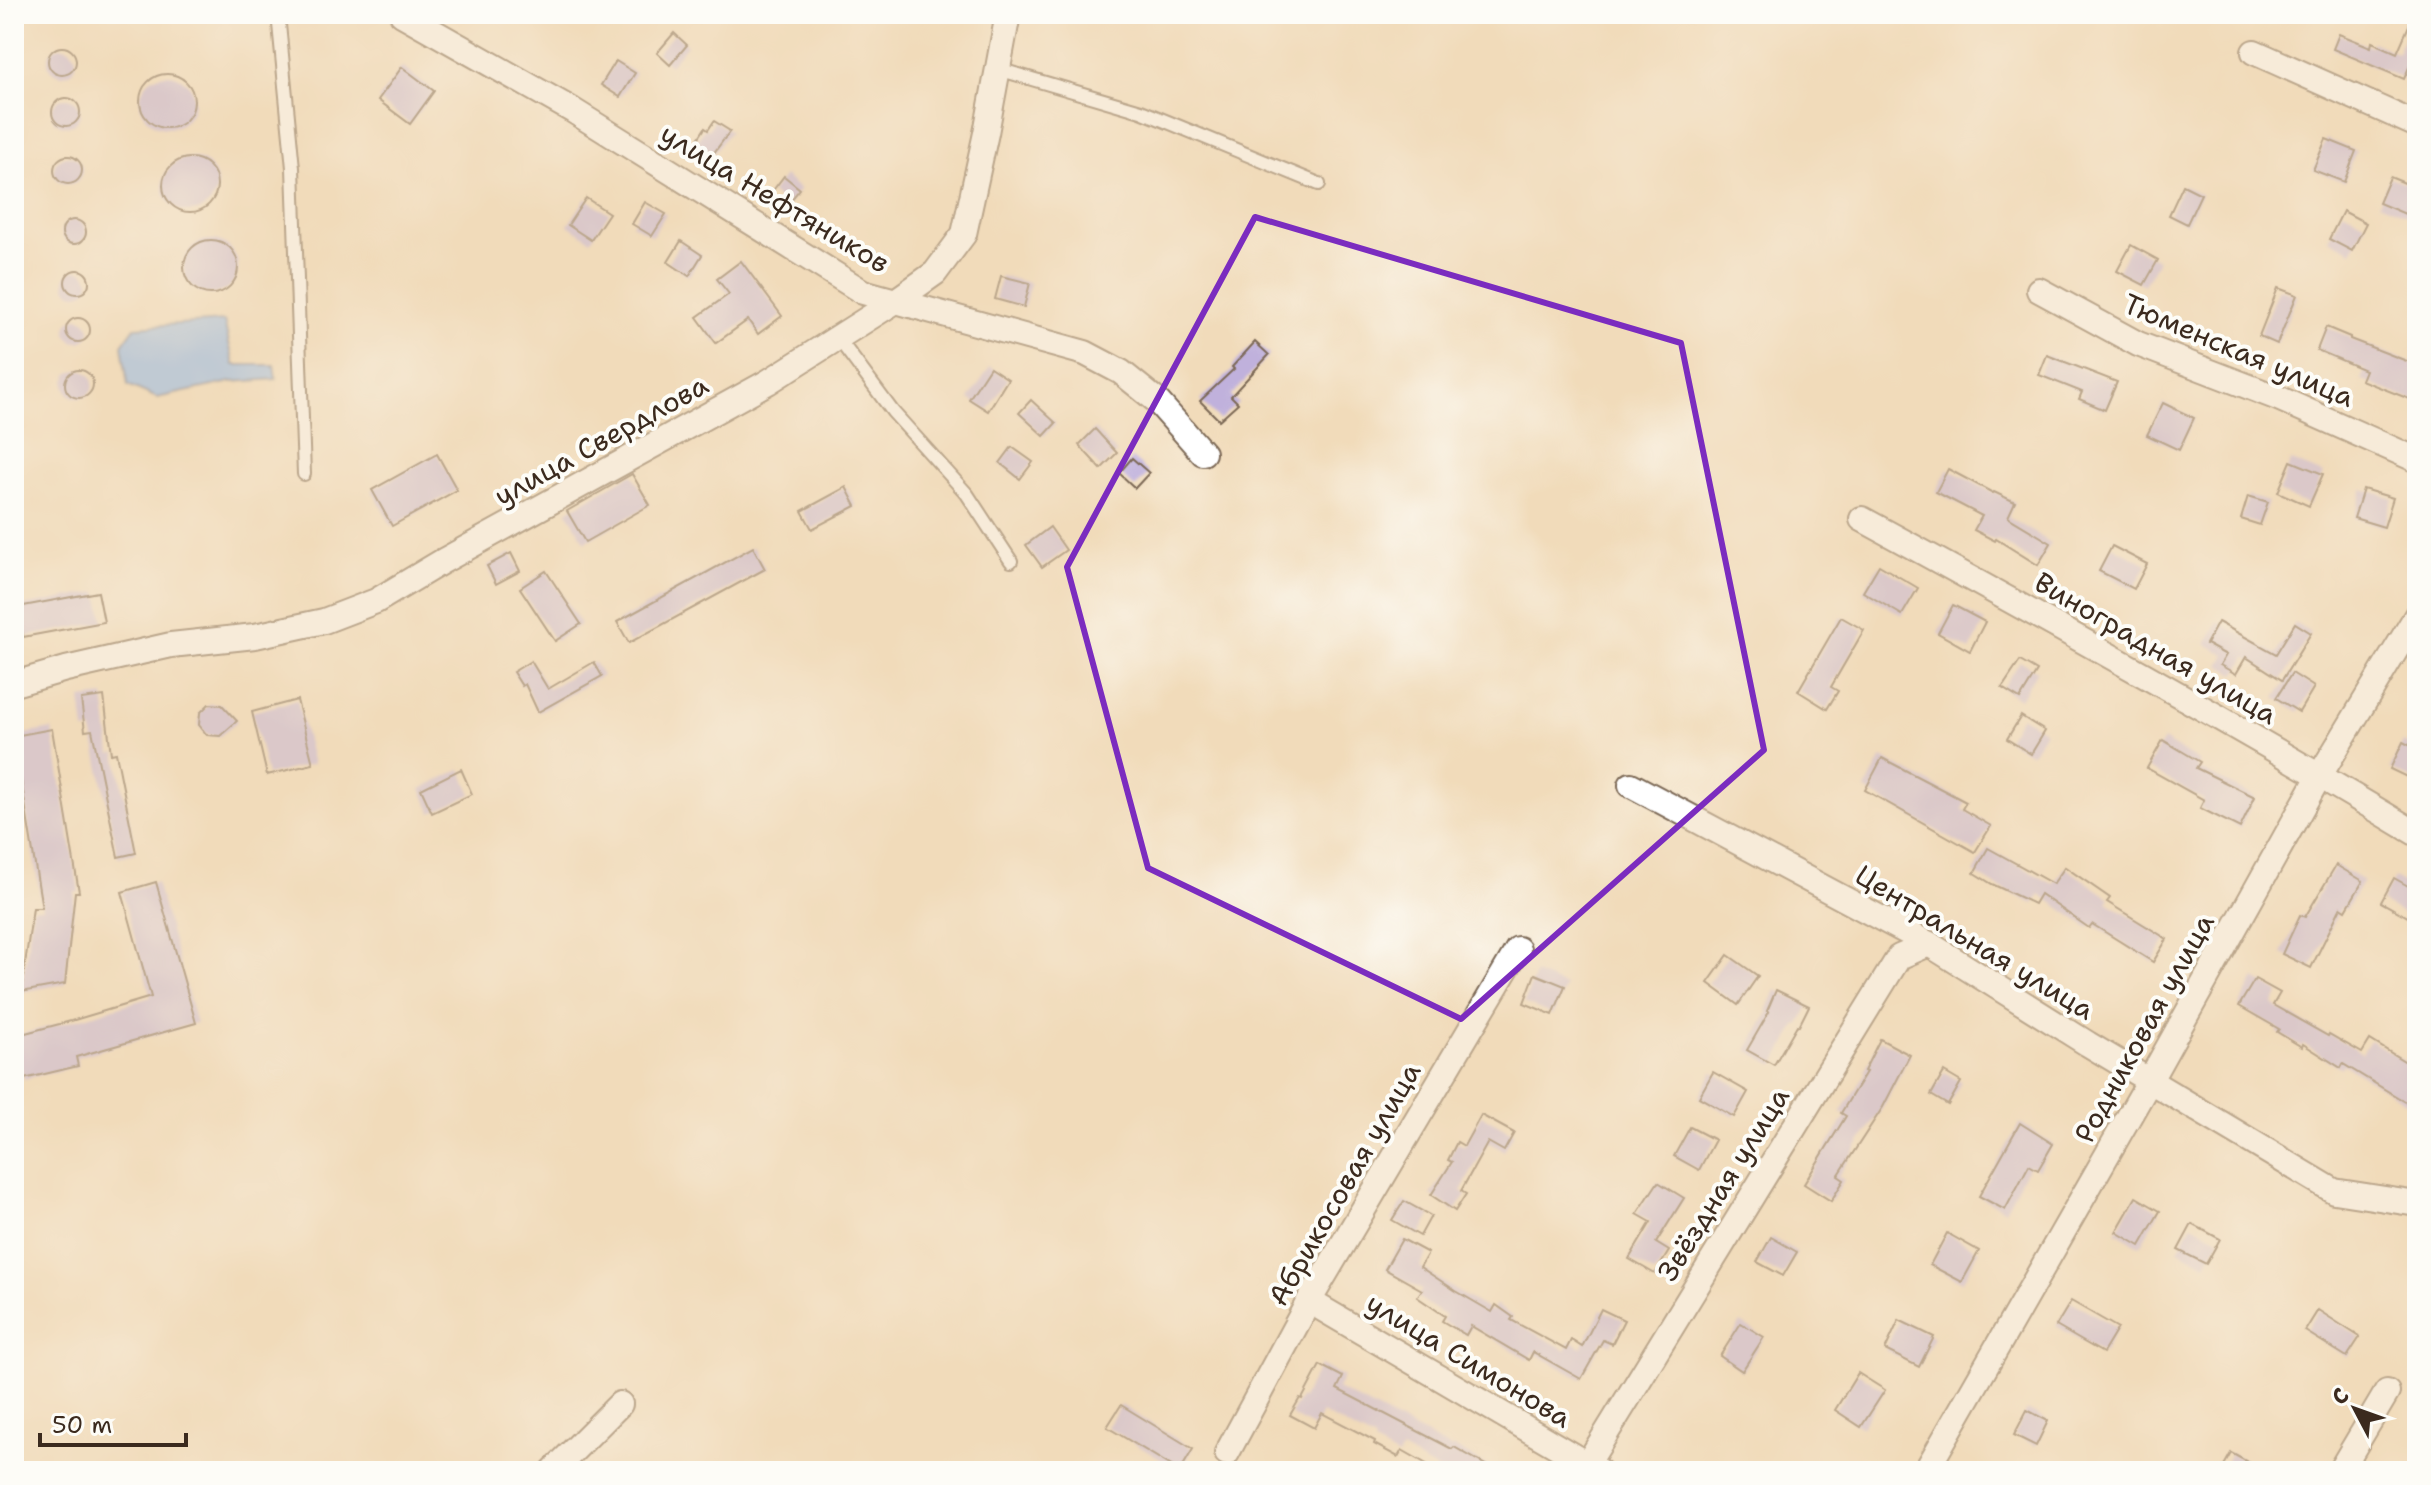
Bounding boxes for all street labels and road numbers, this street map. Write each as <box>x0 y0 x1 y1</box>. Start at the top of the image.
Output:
street label: улица Нефтяников <box>653 114 897 282</box>
street label: Тюменская улица <box>2118 284 2360 416</box>
street label: улица Свердлова <box>487 365 715 515</box>
street label: Виноградная улица <box>2028 563 2284 733</box>
street label: Центральная улица <box>1848 856 2102 1028</box>
street label: Родниковая улица <box>2065 907 2223 1149</box>
street label: Абрикосовая улица <box>1259 1056 1429 1312</box>
street label: Звёздная улица <box>1648 1080 1798 1288</box>
street label: улица Симонова <box>1359 1284 1579 1436</box>

